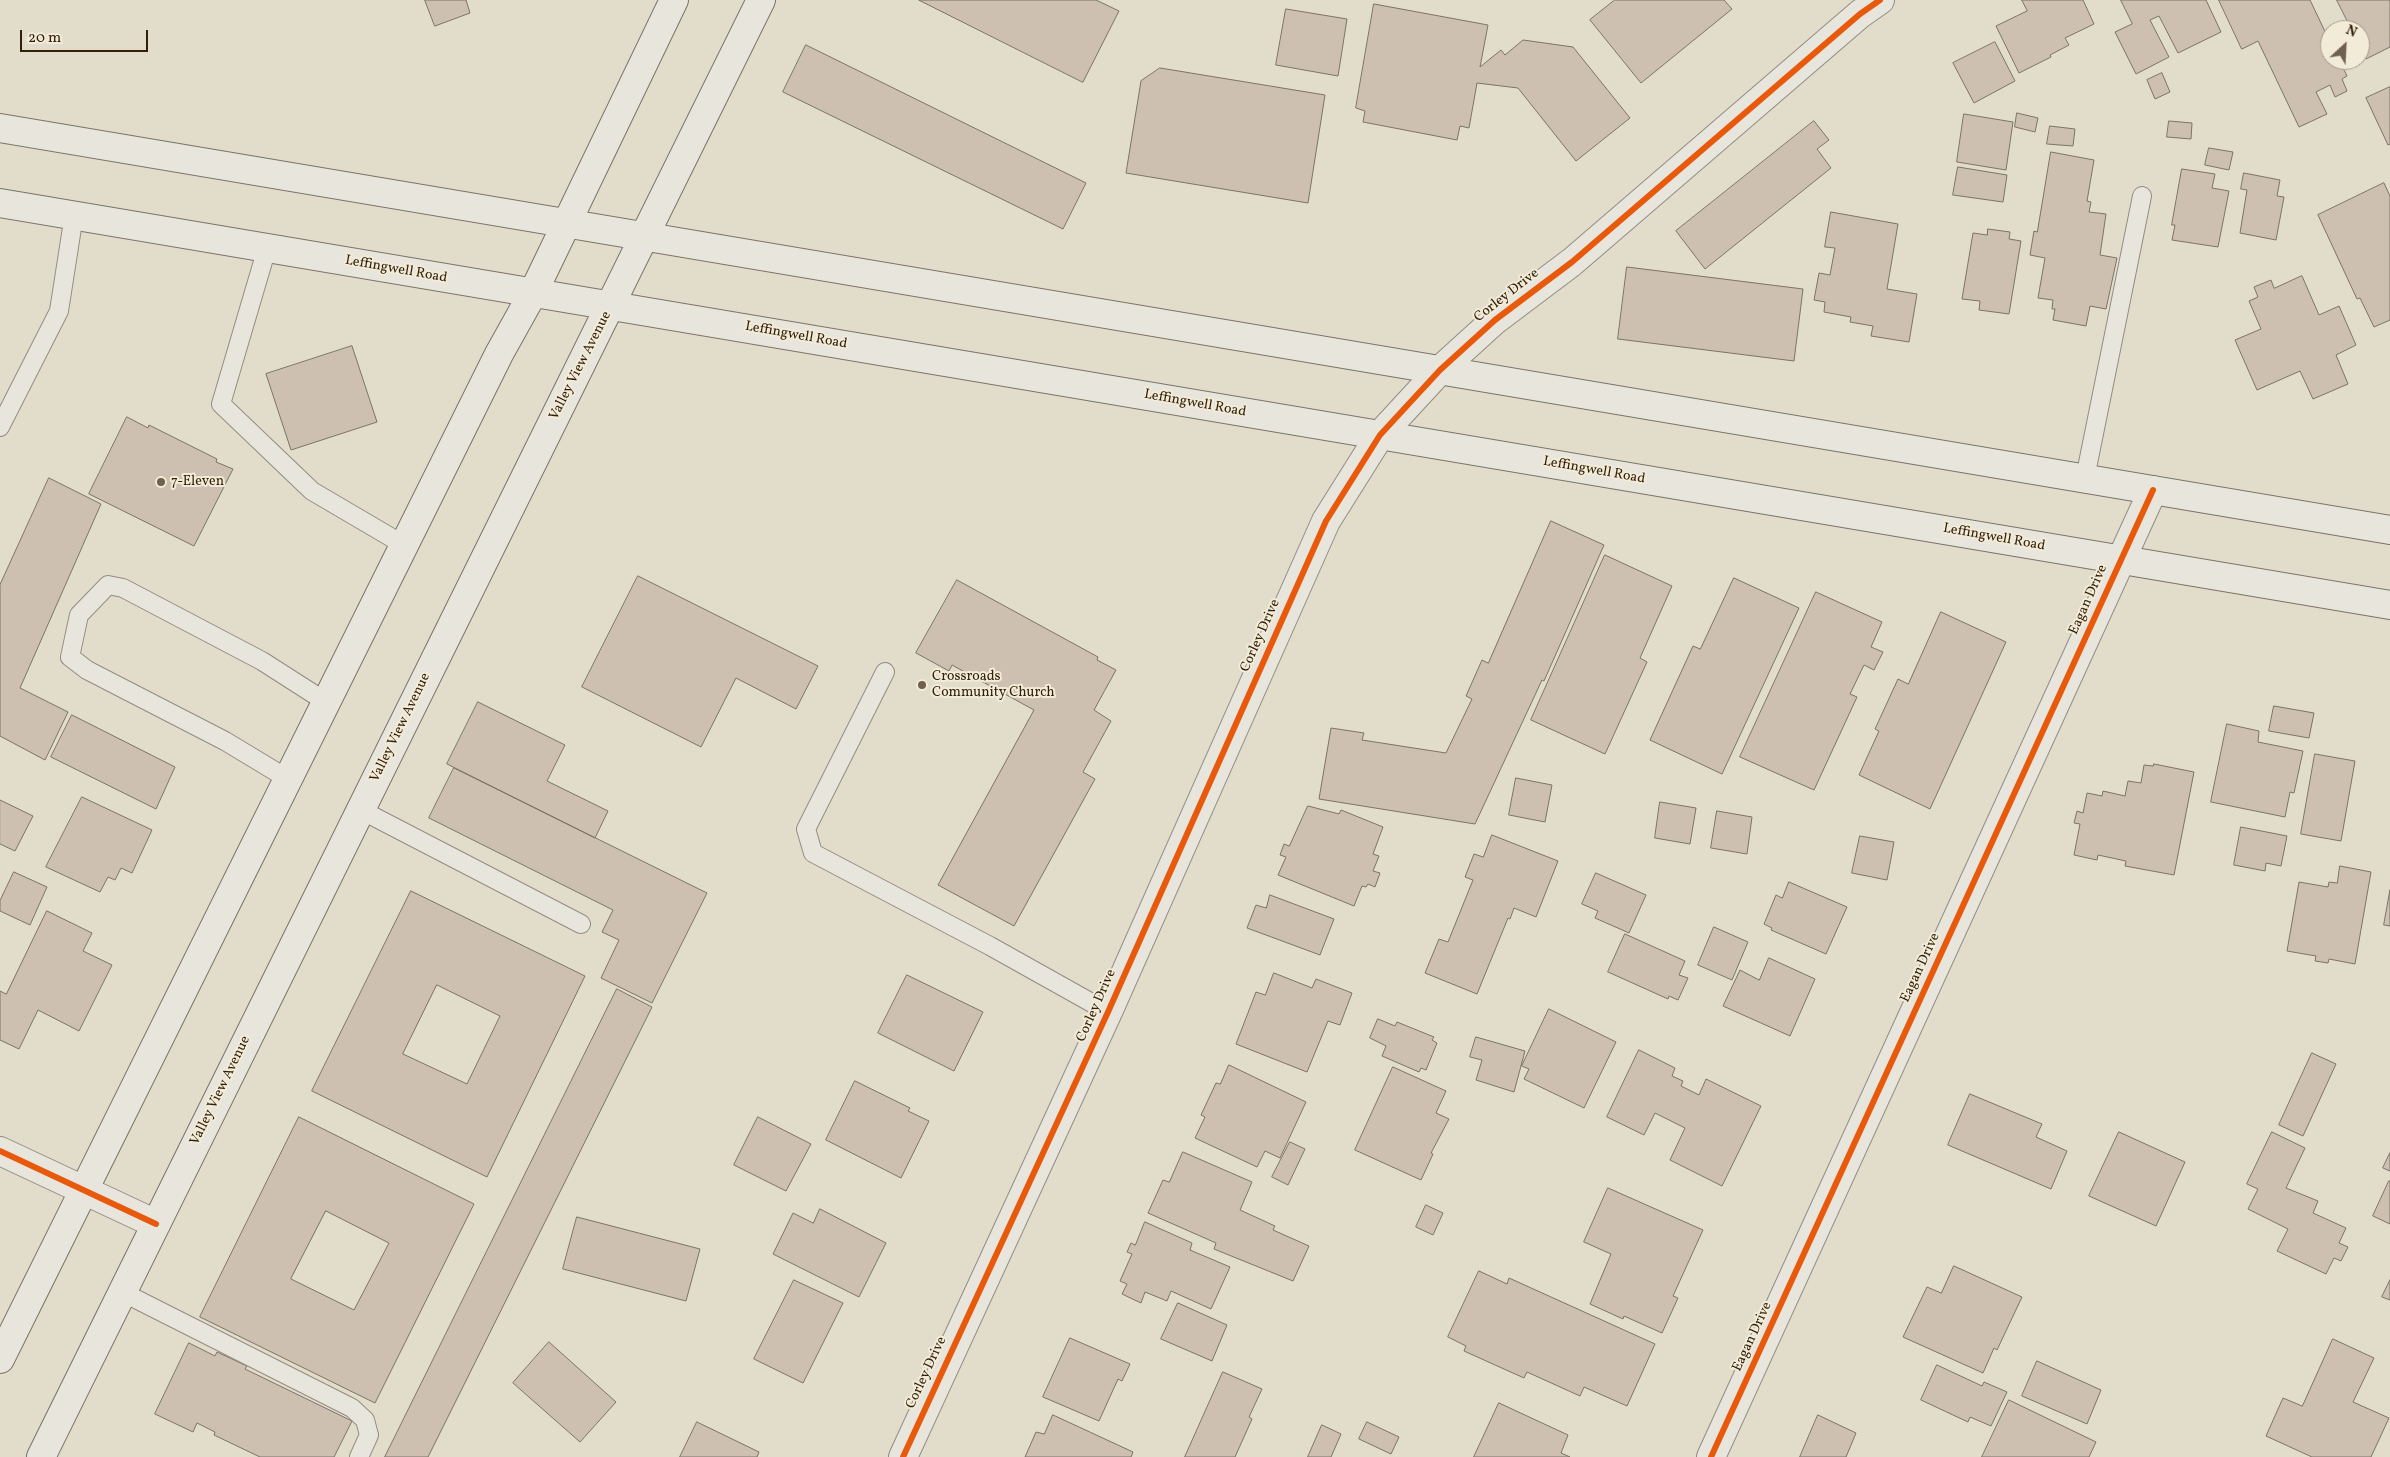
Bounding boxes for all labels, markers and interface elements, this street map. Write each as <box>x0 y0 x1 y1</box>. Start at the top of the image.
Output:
scale bar <box>22 20 150 52</box>
north arrow <box>2320 20 2370 70</box>
text: N <box>2342 21 2360 43</box>
text: 20 m <box>28 28 61 49</box>
street label: Leffingwell Road <box>344 253 448 287</box>
street label: Corley Drive <box>1471 265 1543 327</box>
street label: Valley View Avenue <box>546 309 616 423</box>
street label: Leffingwell Road <box>744 319 848 353</box>
street label: Leffingwell Road <box>1143 387 1247 421</box>
street label: Leffingwell Road <box>1542 454 1646 488</box>
place label: 7-Eleven <box>171 474 224 490</box>
marker: 7-Eleven <box>155 476 167 488</box>
street label: Leffingwell Road <box>1942 521 2046 555</box>
street label: Eagan Drive <box>2066 562 2112 638</box>
street label: Corley Drive <box>1238 597 1284 675</box>
place label: Crossroads Community Church <box>932 669 1055 702</box>
street label: Valley View Avenue <box>367 671 435 785</box>
marker: Crossroads Community Church <box>916 679 928 691</box>
street label: Eagan Drive <box>1898 931 1944 1005</box>
street label: Corley Drive <box>1074 967 1120 1045</box>
street label: Valley View Avenue <box>187 1034 255 1148</box>
street label: Eagan Drive <box>1730 1300 1776 1374</box>
street label: Corley Drive <box>903 1334 951 1412</box>

